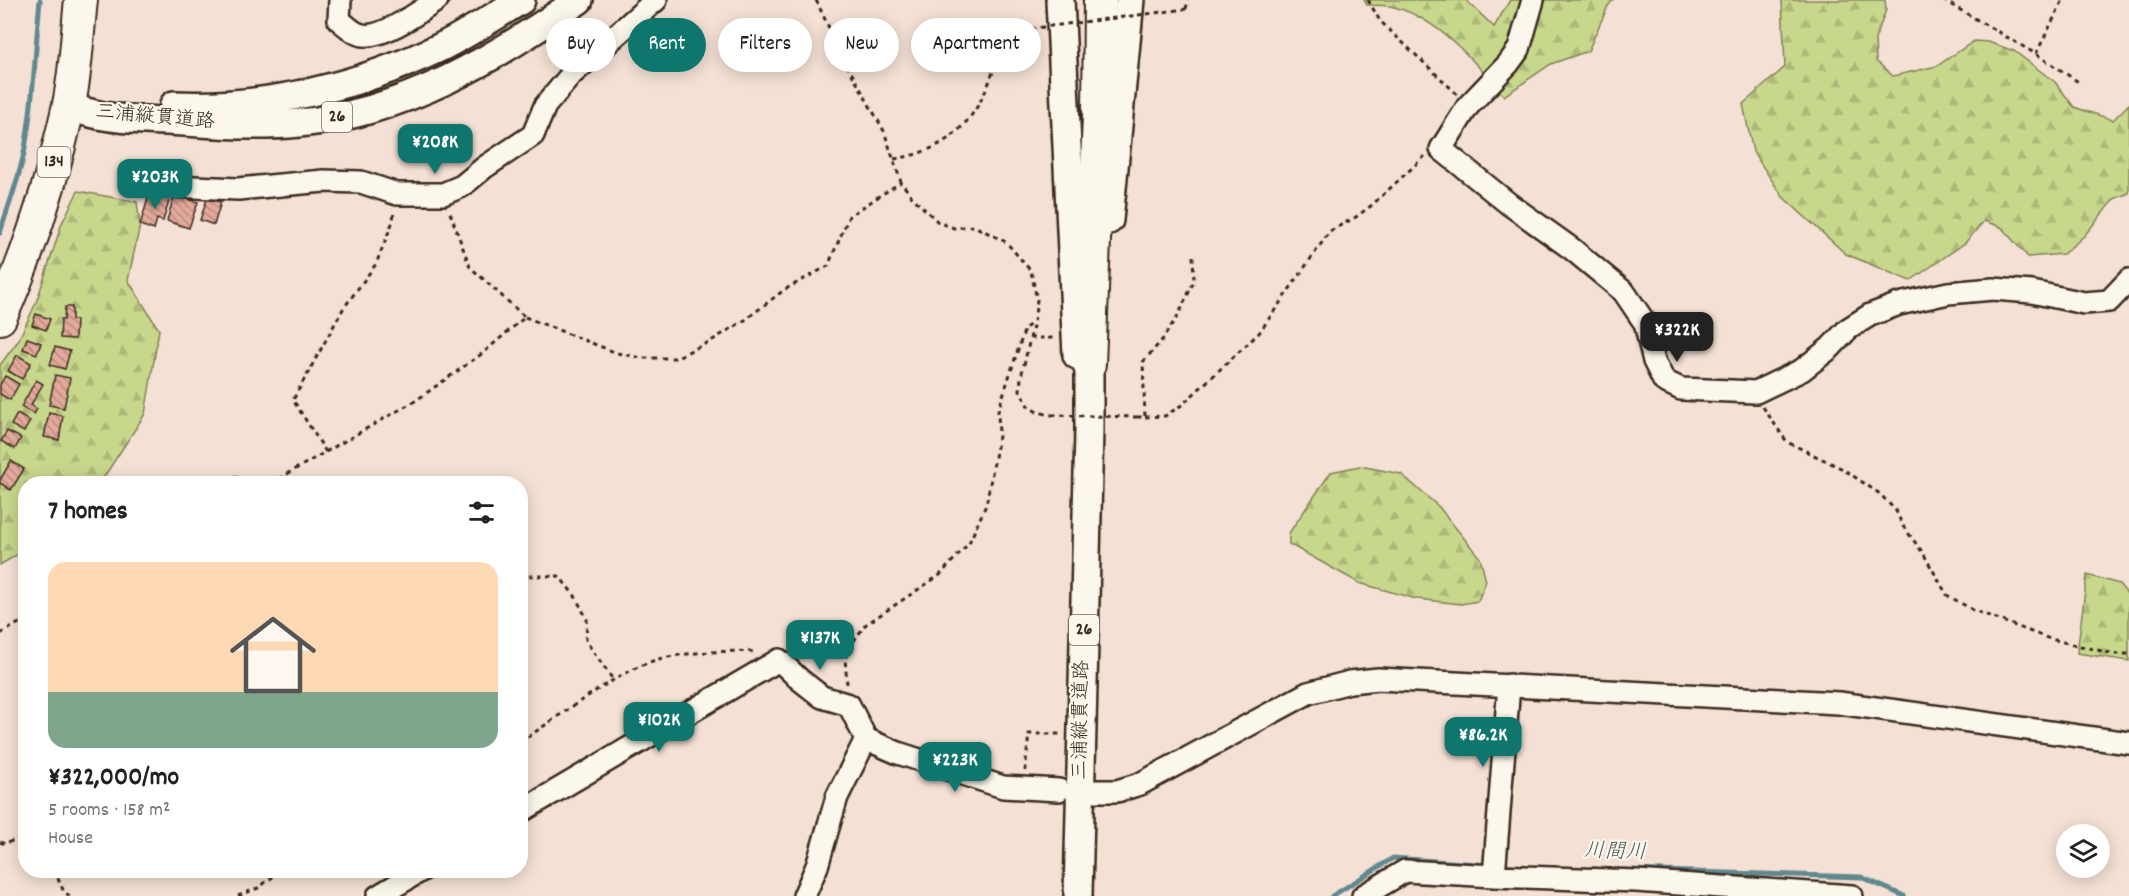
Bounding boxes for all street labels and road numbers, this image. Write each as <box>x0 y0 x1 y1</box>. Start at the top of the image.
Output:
street label: 三浦縦貫道路 <box>94 99 216 137</box>
road number: 26 <box>322 102 352 132</box>
road number: 134 <box>38 147 70 177</box>
road number: 26 <box>1069 615 1099 645</box>
street label: 三浦縦貫道路 <box>1067 660 1097 780</box>

